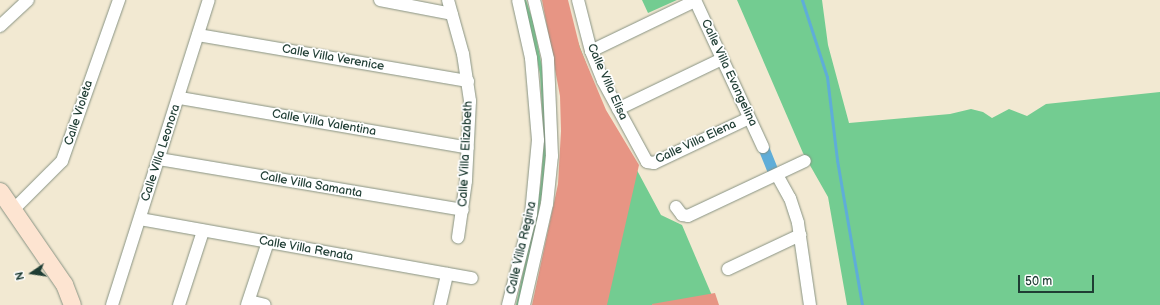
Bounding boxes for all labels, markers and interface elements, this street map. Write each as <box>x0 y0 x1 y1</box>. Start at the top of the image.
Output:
street label: Calle Villa Evangelina <box>698 17 760 129</box>
street label: Calle Villa Elisa <box>584 41 630 123</box>
street label: Calle Villa Verenice <box>280 42 386 74</box>
street label: Calle Violeta <box>62 79 96 147</box>
street label: Calle Villa Elizabeth <box>456 100 476 208</box>
street label: Calle Villa Leonora <box>138 103 184 203</box>
street label: Calle Villa Valentina <box>270 107 378 139</box>
street label: Calle Villa Elena <box>653 117 739 167</box>
street label: Calle Villa Samanta <box>258 169 364 201</box>
street label: Calle Villa Regina <box>504 200 540 296</box>
street label: Calle Villa Renata <box>258 234 354 264</box>
north arrow <box>12 253 52 293</box>
scale bar <box>1020 267 1096 293</box>
text: N <box>13 270 27 281</box>
text: 50 m <box>1025 274 1052 289</box>

